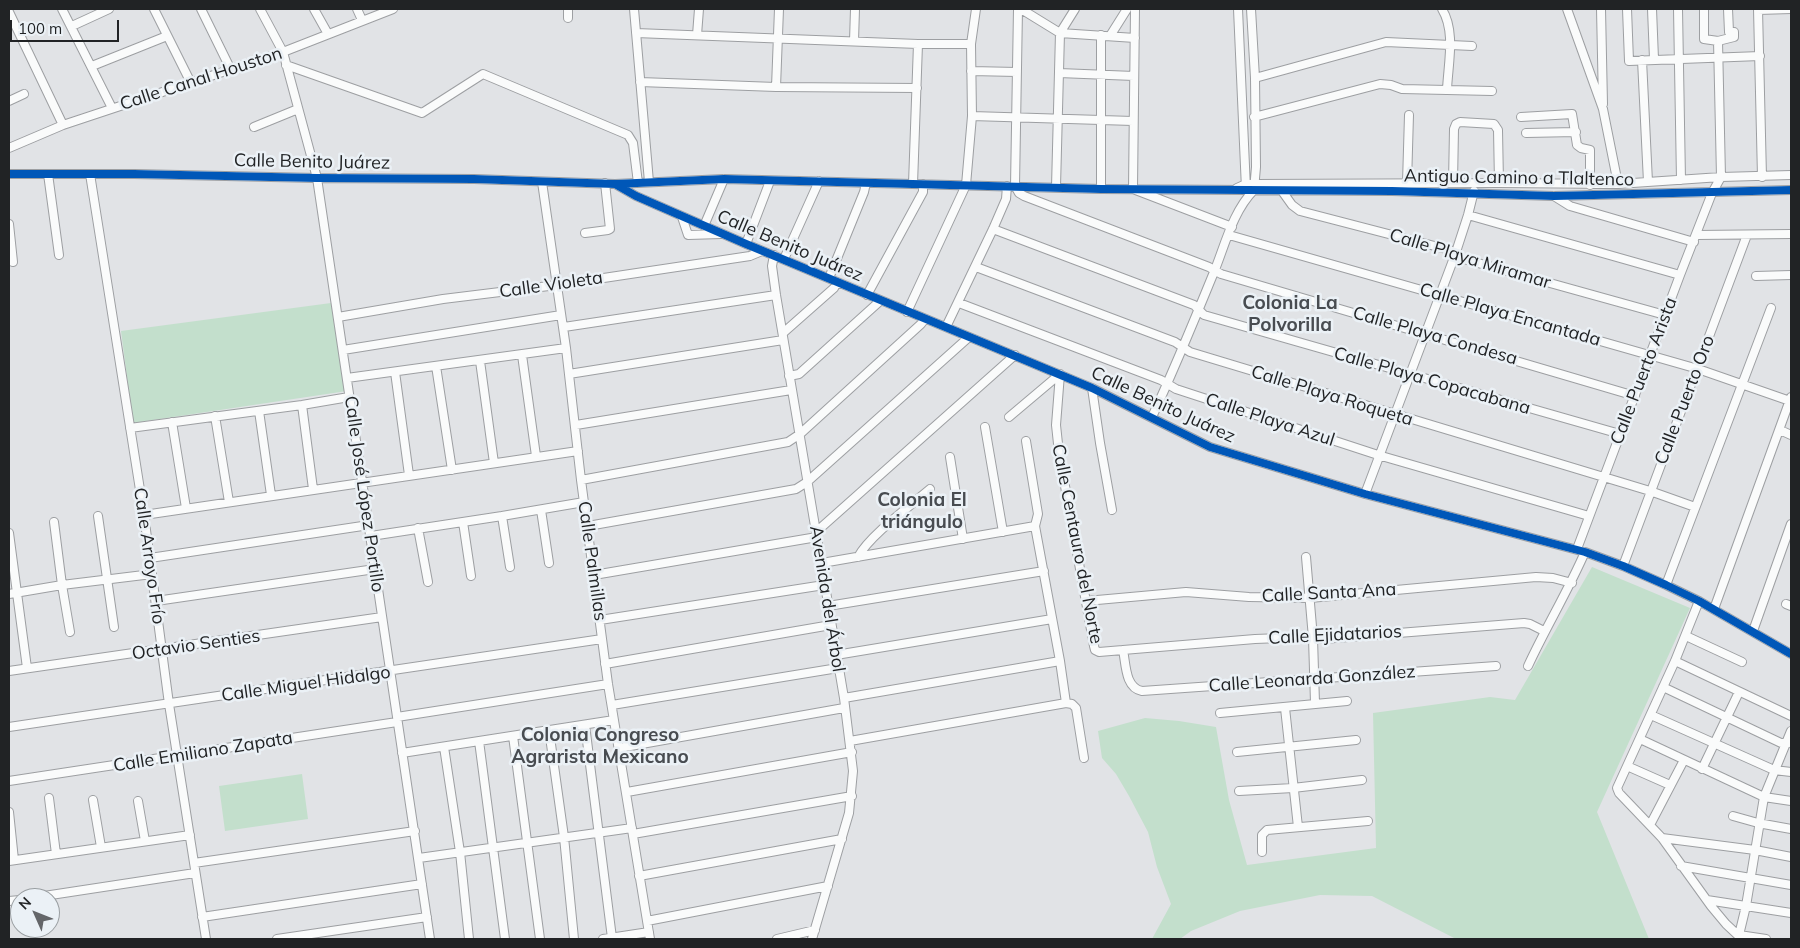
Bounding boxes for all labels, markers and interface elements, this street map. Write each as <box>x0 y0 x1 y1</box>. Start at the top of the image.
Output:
scale bar <box>12 10 121 42</box>
text: 100 m <box>18 19 62 38</box>
street label: Calle Canal Houston <box>117 43 285 115</box>
street label: Calle Benito Juárez <box>234 150 390 174</box>
street label: Antiguo Camino a Tlaltenco <box>1404 165 1634 191</box>
street label: Calle Benito Juárez <box>714 205 866 287</box>
street label: Calle Playa Miramar <box>1387 224 1553 294</box>
street label: Calle Violeta <box>498 267 604 303</box>
street label: Calle Playa Encantada <box>1417 279 1603 351</box>
district label: Colonia La Polvorilla <box>1242 292 1338 336</box>
street label: Calle Puerto Arista <box>1606 294 1682 448</box>
street label: Calle Playa Condesa <box>1350 302 1520 370</box>
street label: Calle Puerto Oro <box>1650 332 1720 468</box>
street label: Calle Playa Copacabana <box>1331 343 1533 419</box>
street label: Calle Playa Roqueta <box>1248 361 1416 431</box>
street label: Calle Benito Juárez <box>1087 362 1239 448</box>
street label: Calle Playa Azul <box>1203 389 1337 451</box>
street label: Calle José López Portillo <box>340 394 388 594</box>
street label: Calle Centauro del Norte <box>1047 442 1107 646</box>
street label: Calle Arroyo Frío <box>129 486 169 626</box>
district label: Colonia El triángulo <box>877 489 967 533</box>
street label: Calle Palmillas <box>573 500 611 622</box>
street label: Avenida del Árbol <box>805 524 849 674</box>
street label: Calle Santa Ana <box>1261 579 1397 607</box>
street label: Calle Ejidatarios <box>1268 621 1402 649</box>
street label: Octavio Senties <box>130 625 262 665</box>
street label: Calle Miguel Hidalgo <box>220 661 392 707</box>
street label: Calle Leonarda González <box>1208 661 1416 697</box>
district label: Colonia Congreso Agrarista Mexicano <box>511 724 689 768</box>
street label: Calle Emiliano Zapata <box>112 727 294 777</box>
north arrow <box>10 888 60 938</box>
text: N <box>15 893 35 913</box>

